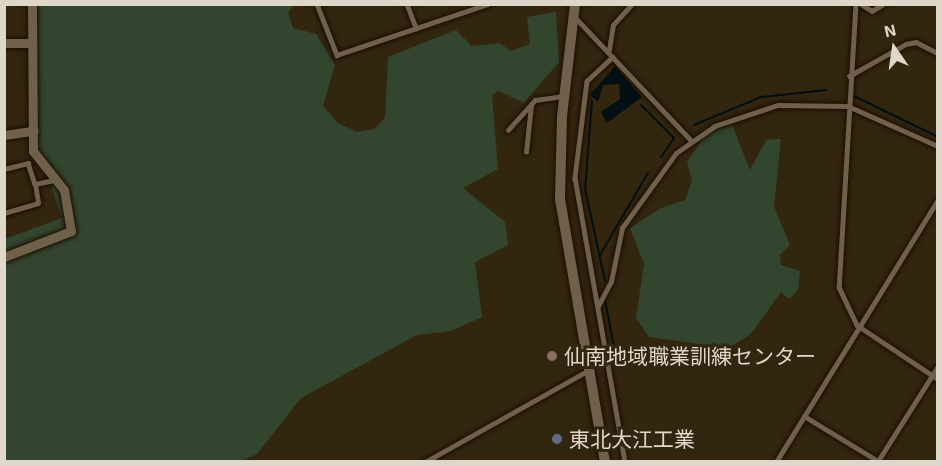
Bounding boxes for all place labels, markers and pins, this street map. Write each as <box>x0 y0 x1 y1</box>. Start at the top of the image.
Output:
place label: 仙南地域職業訓練センター <box>564 343 816 369</box>
marker: 仙南地域職業訓練センター <box>545 349 559 363</box>
place label: 東北大江工業 <box>569 426 695 452</box>
marker: 東北大江工業 <box>550 432 564 446</box>

